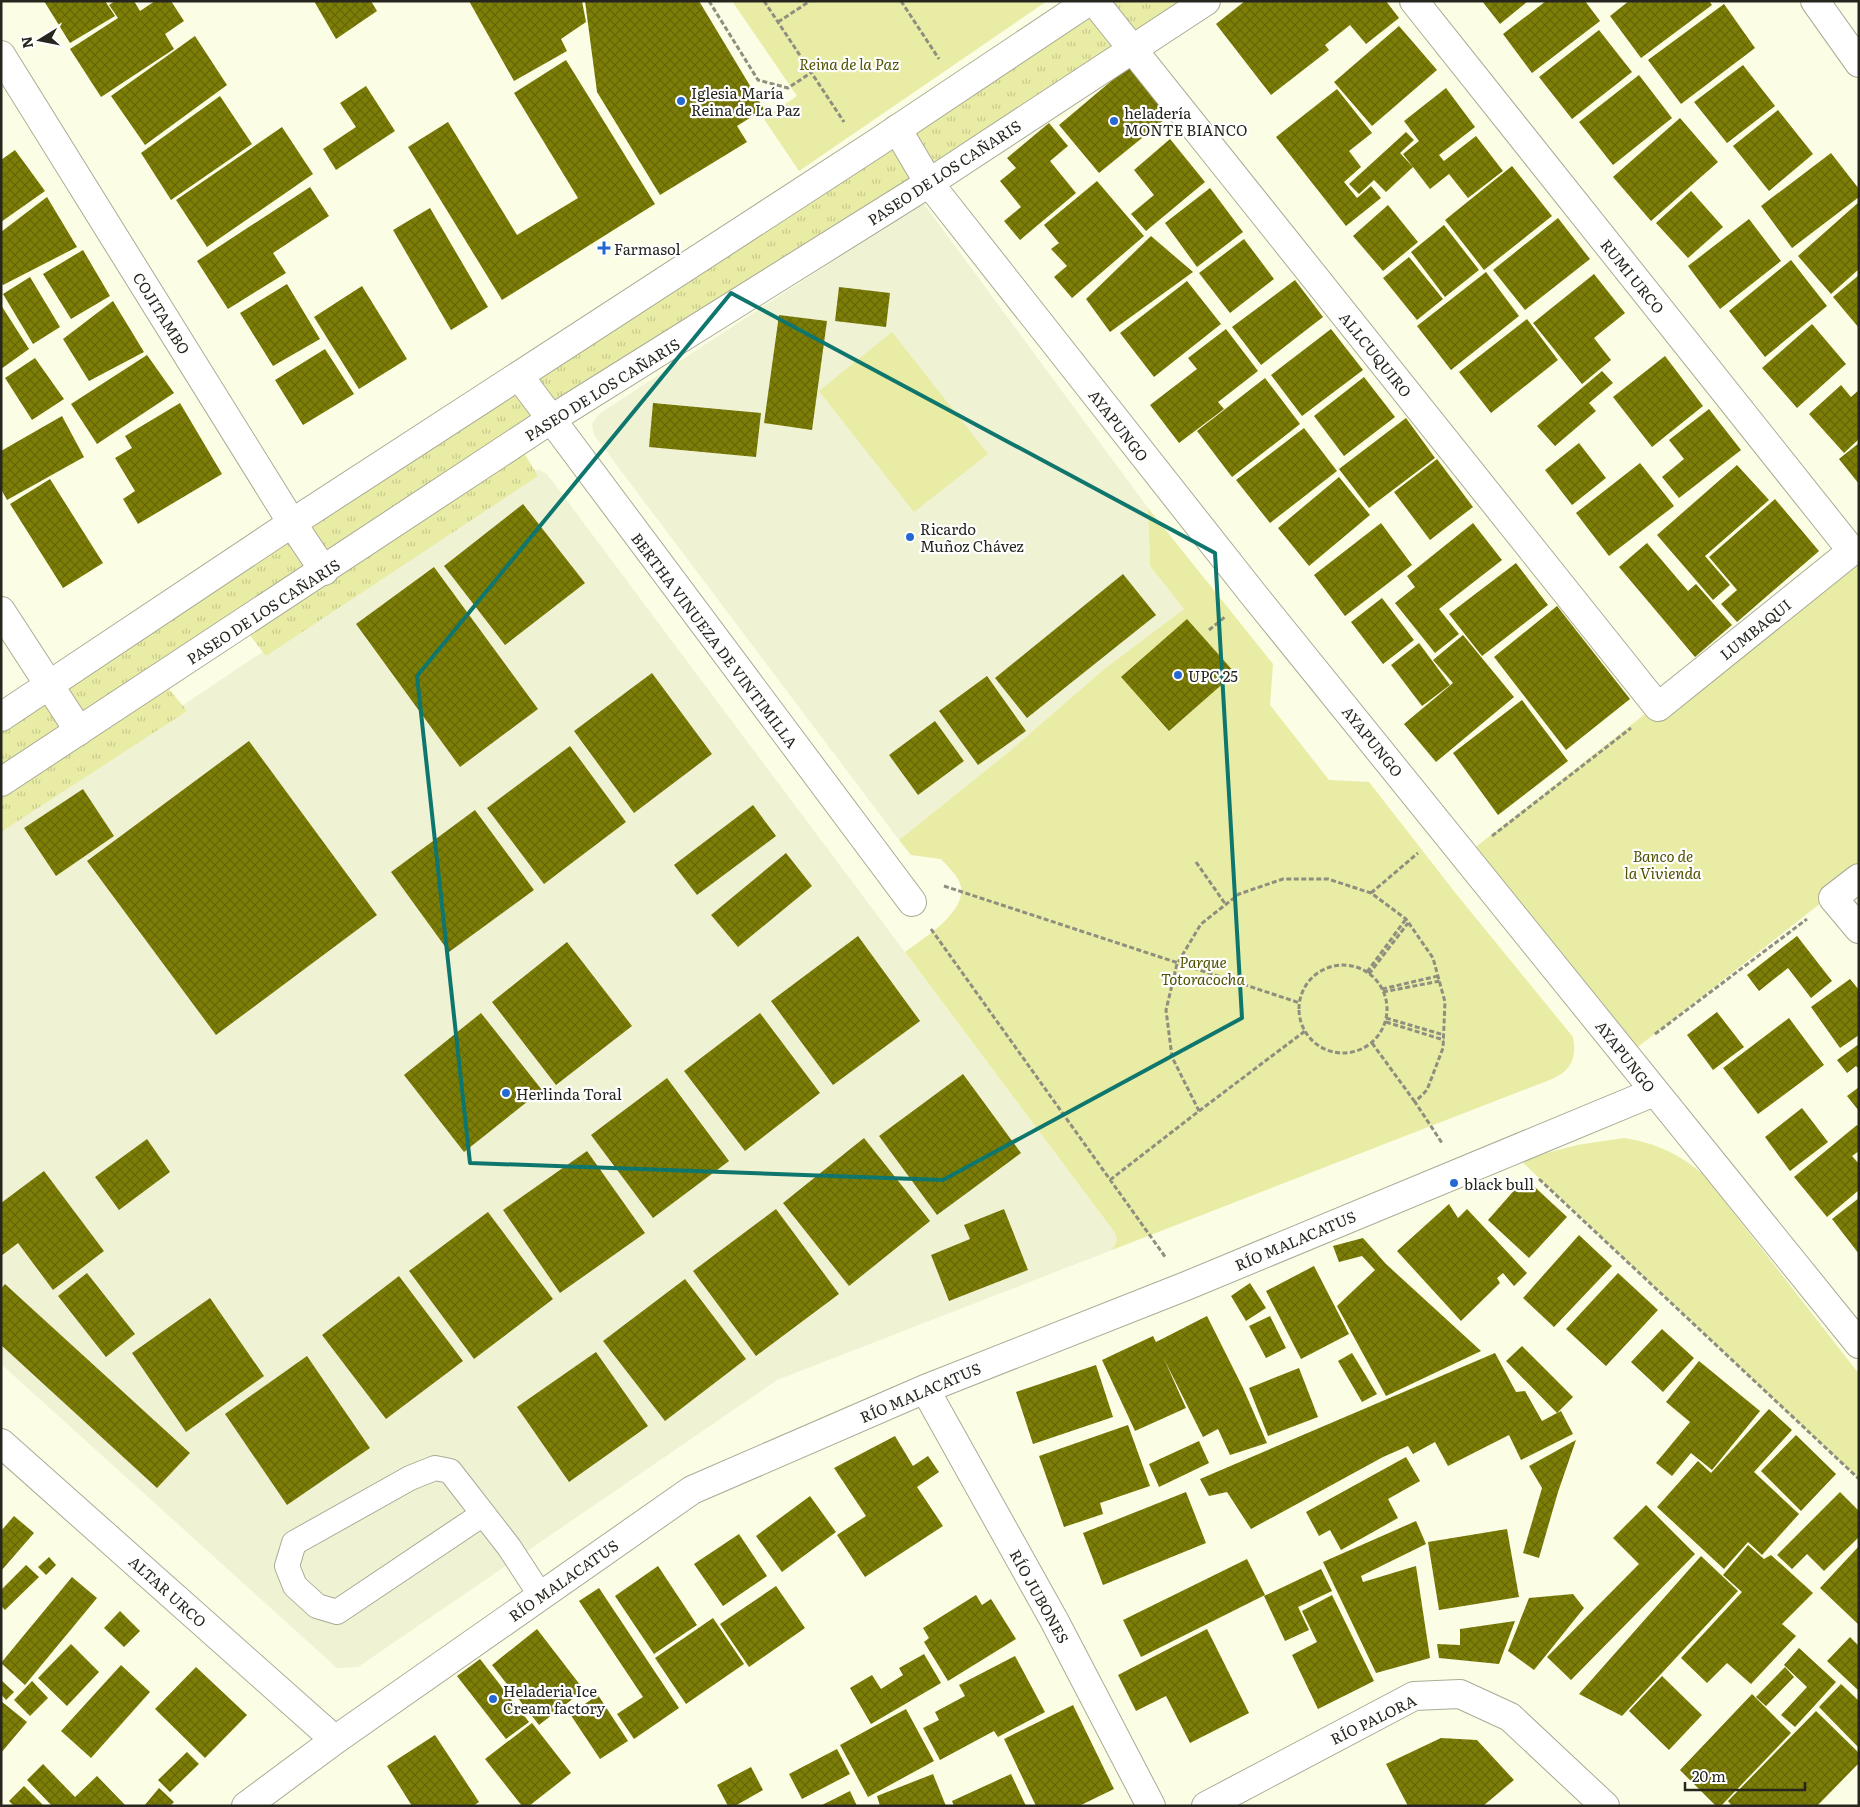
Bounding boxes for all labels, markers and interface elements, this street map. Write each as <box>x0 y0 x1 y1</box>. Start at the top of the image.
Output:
north arrow <box>15 15 65 65</box>
text: N <box>15 35 37 50</box>
park label: Reina de la Paz <box>799 52 899 75</box>
place label: Iglesia María Reina de La Paz <box>691 81 800 121</box>
marker: Iglesia María Reina de La Paz <box>675 95 687 107</box>
place label: heladería MONTE BIANCO <box>1124 101 1247 141</box>
street label: PASEO DE LOS CAÑARIS <box>863 114 1025 230</box>
marker: heladería MONTE BIANCO <box>1108 115 1120 127</box>
street label: RUMI URCO <box>1596 234 1670 318</box>
place label: Farmasol <box>614 237 681 260</box>
marker: Farmasol <box>598 242 610 254</box>
street label: COJITAMBO <box>128 268 196 358</box>
street label: ALLCUQUIRO <box>1334 306 1418 402</box>
street label: PASEO DE LOS CAÑARIS <box>520 332 684 446</box>
street label: AYAPUNGO <box>1084 384 1154 466</box>
place label: Ricardo Muñoz Chávez <box>920 517 1024 557</box>
street label: BERTHA VINUEZA DE VINTIMILLA <box>626 527 804 753</box>
marker: Ricardo Muñoz Chávez <box>904 531 916 543</box>
street label: PASEO DE LOS CAÑARIS <box>182 553 344 669</box>
street label: LUMBAQUI <box>1714 593 1796 665</box>
place label: UPC 25 <box>1188 664 1238 687</box>
marker: UPC 25 <box>1172 669 1184 681</box>
street label: AYAPUNGO <box>1337 700 1409 782</box>
park label: Banco de la Vivienda <box>1625 844 1702 884</box>
park label: Parque Totoracocha <box>1161 950 1245 990</box>
street label: AYAPUNGO <box>1591 1015 1661 1097</box>
place label: Herlinda Toral <box>516 1082 622 1105</box>
marker: Herlinda Toral <box>500 1087 512 1099</box>
place label: black bull <box>1464 1172 1534 1195</box>
marker: black bull <box>1448 1177 1460 1189</box>
street label: RÍO MALACATUS <box>1231 1204 1359 1276</box>
street label: RÍO MALACATUS <box>856 1356 984 1428</box>
street label: RÍO MALACATUS <box>503 1533 623 1627</box>
street label: RÍO JUBONES <box>1005 1545 1075 1647</box>
street label: ALTAR URCO <box>124 1550 212 1632</box>
place label: Heladeria Ice Cream factory <box>503 1679 606 1719</box>
street label: RÍO PALORA <box>1326 1688 1420 1750</box>
marker: Heladeria Ice Cream factory <box>487 1693 499 1705</box>
scale bar <box>1685 1760 1805 1792</box>
text: 20 m <box>1692 1764 1726 1787</box>

